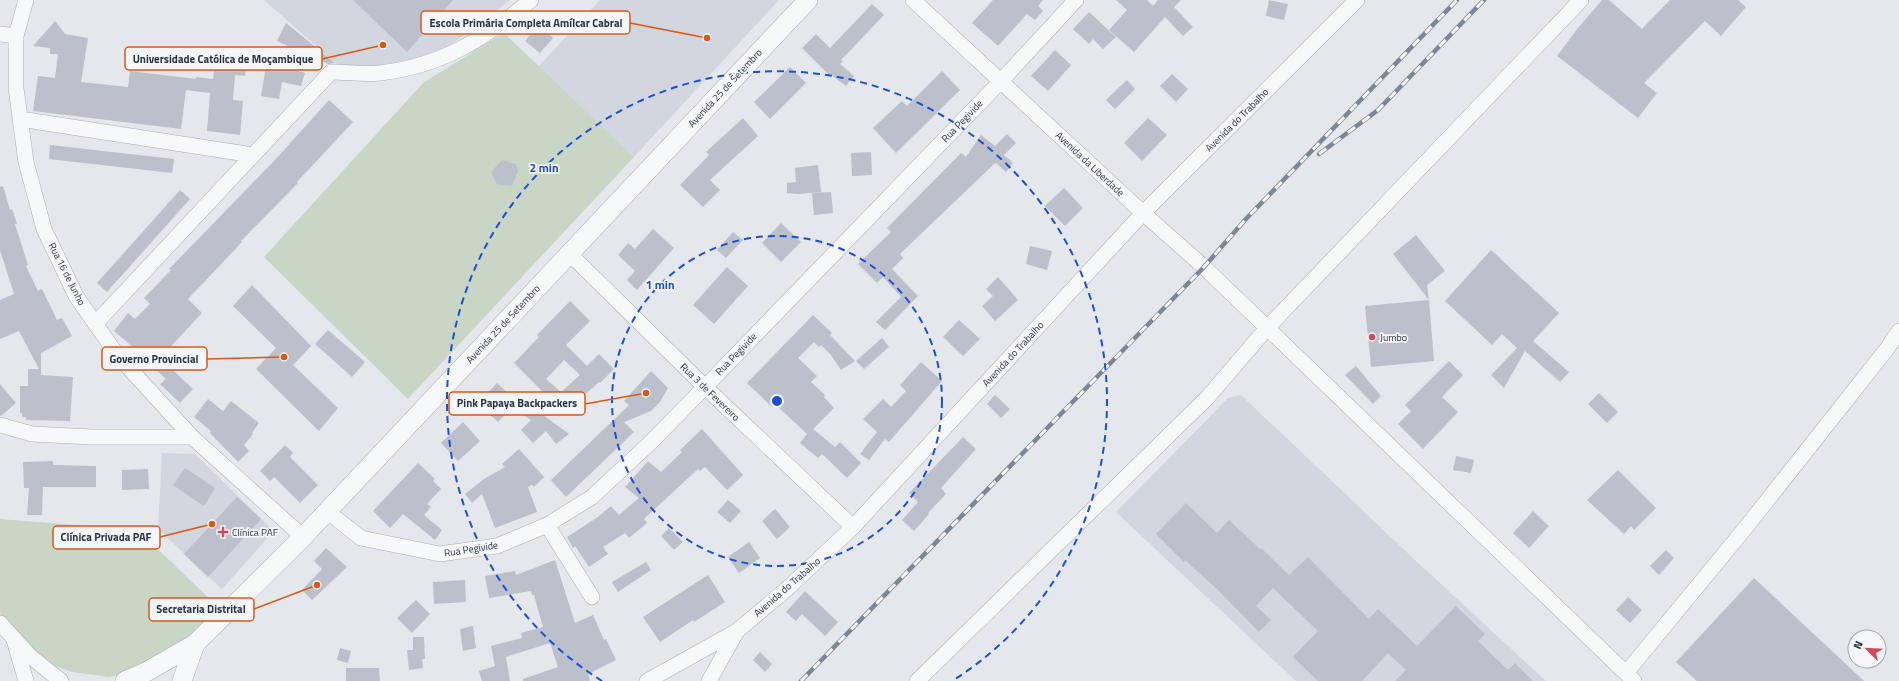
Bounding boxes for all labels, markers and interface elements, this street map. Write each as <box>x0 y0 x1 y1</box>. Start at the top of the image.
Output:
callout: Escola Primária Completa Amílcar Cabral <box>421 11 630 34</box>
text: Escola Primária Completa Amílcar Cabral <box>430 15 623 31</box>
street label: Avenida 25 de Setembro <box>684 45 766 131</box>
callout: Universidade Católica de Moçambique <box>125 47 322 70</box>
text: Universidade Católica de Moçambique <box>133 51 314 67</box>
street label: Avenida do Trabalho <box>1202 85 1272 155</box>
street label: Rua Pegivide <box>938 96 986 146</box>
street label: Avenida da Liberdade <box>1052 128 1128 200</box>
text: 2 min <box>529 158 559 177</box>
street label: Rua 16 de Junho <box>45 240 89 308</box>
text: 1 min <box>645 275 675 294</box>
street label: Avenida 25 de Setembro <box>462 281 544 367</box>
street label: Avenida do Trabalho <box>979 318 1047 390</box>
street label: Rua Pegivide <box>712 329 760 379</box>
place label: Jumbo <box>1380 330 1407 345</box>
marker: Jumbo <box>1367 332 1377 342</box>
callout: Governo Provincial <box>102 347 207 370</box>
text: Governo Provincial <box>109 351 199 367</box>
street label: Rua 3 de Fevereiro <box>677 359 743 425</box>
callout: Pink Papaya Backpackers <box>449 392 585 415</box>
centre of rings <box>770 394 784 408</box>
text: Pink Papaya Backpackers <box>457 395 577 411</box>
place label: Clínica PAF <box>232 525 278 540</box>
callout: Clínica Privada PAF <box>53 526 160 549</box>
marker: Clínica PAF <box>217 526 229 538</box>
text: Clínica Privada PAF <box>61 529 152 545</box>
street label: Rua Pegivide <box>443 537 499 561</box>
street label: Avenida do Trabalho <box>750 554 824 620</box>
callout: Secretaria Distrital <box>149 598 254 621</box>
text: Secretaria Distrital <box>156 601 246 617</box>
north arrow <box>1847 629 1887 669</box>
text: N <box>1849 638 1867 652</box>

